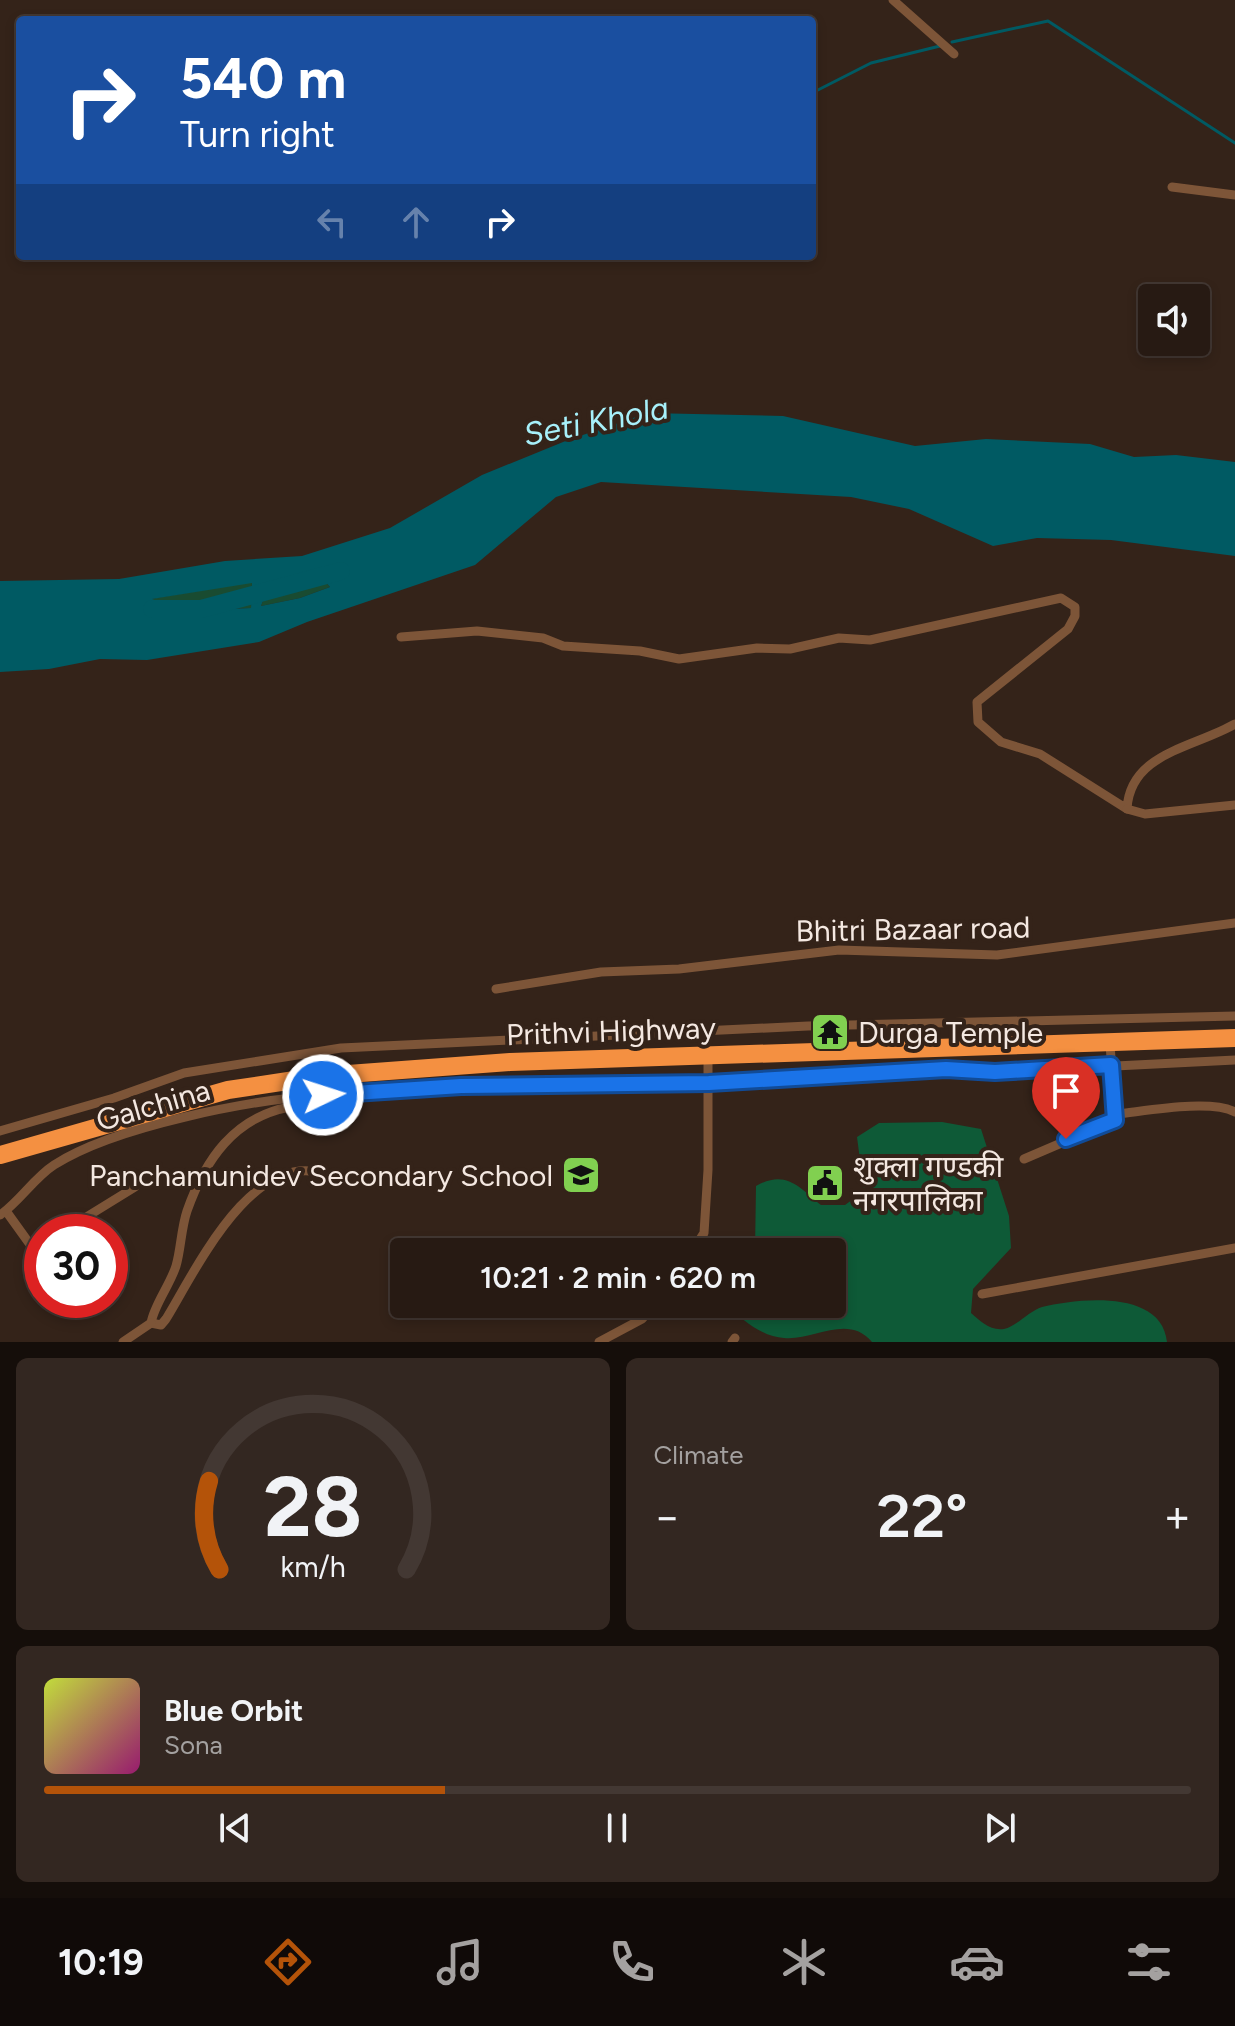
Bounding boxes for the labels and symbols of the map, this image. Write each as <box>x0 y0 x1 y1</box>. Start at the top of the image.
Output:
water label: Seti Khola <box>520 388 672 454</box>
street label: Bhitri Bazaar road <box>795 908 1031 950</box>
street label: Prithvi Highway <box>506 1009 717 1053</box>
temple icon: Durga Temple <box>809 1011 851 1053</box>
place label: Durga Temple <box>858 1014 1043 1051</box>
position arrow <box>281 1053 365 1137</box>
pin <box>1032 1057 1100 1139</box>
street label: Galchina <box>92 1071 214 1139</box>
place label: शुक्ला गण्डकी नगरपालिका <box>853 1148 1004 1219</box>
school or university icon: Panchamunidev Secondary School <box>560 1154 602 1196</box>
place label: Panchamunidev Secondary School <box>89 1157 553 1194</box>
public building icon: शुक्ला गण्डकी नगरपालिका <box>804 1162 846 1204</box>
speed limit sign: 30 <box>24 1214 128 1318</box>

